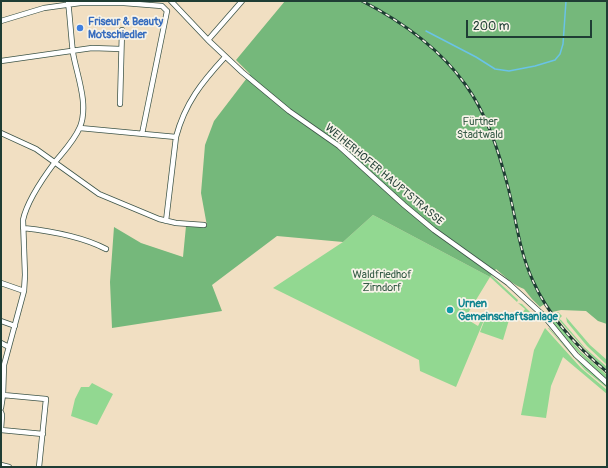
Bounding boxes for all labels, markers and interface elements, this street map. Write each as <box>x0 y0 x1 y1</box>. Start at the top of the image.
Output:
scale bar <box>468 12 594 38</box>
place label: Friseur & Beauty Motschiedler <box>88 15 163 41</box>
text: 200 m <box>473 19 509 34</box>
marker: Friseur & Beauty Motschiedler <box>75 23 85 33</box>
park label: Fürther Stadtwald <box>457 115 503 141</box>
street label: WEIHERHOFER HAUPTSTRASSE <box>322 122 446 228</box>
park label: Waldfriedhof Zirndorf <box>352 268 412 294</box>
place label: Urnen Gemeinschaftsanlage <box>458 297 558 323</box>
marker: Urnen Gemeinschaftsanlage <box>445 305 455 315</box>

